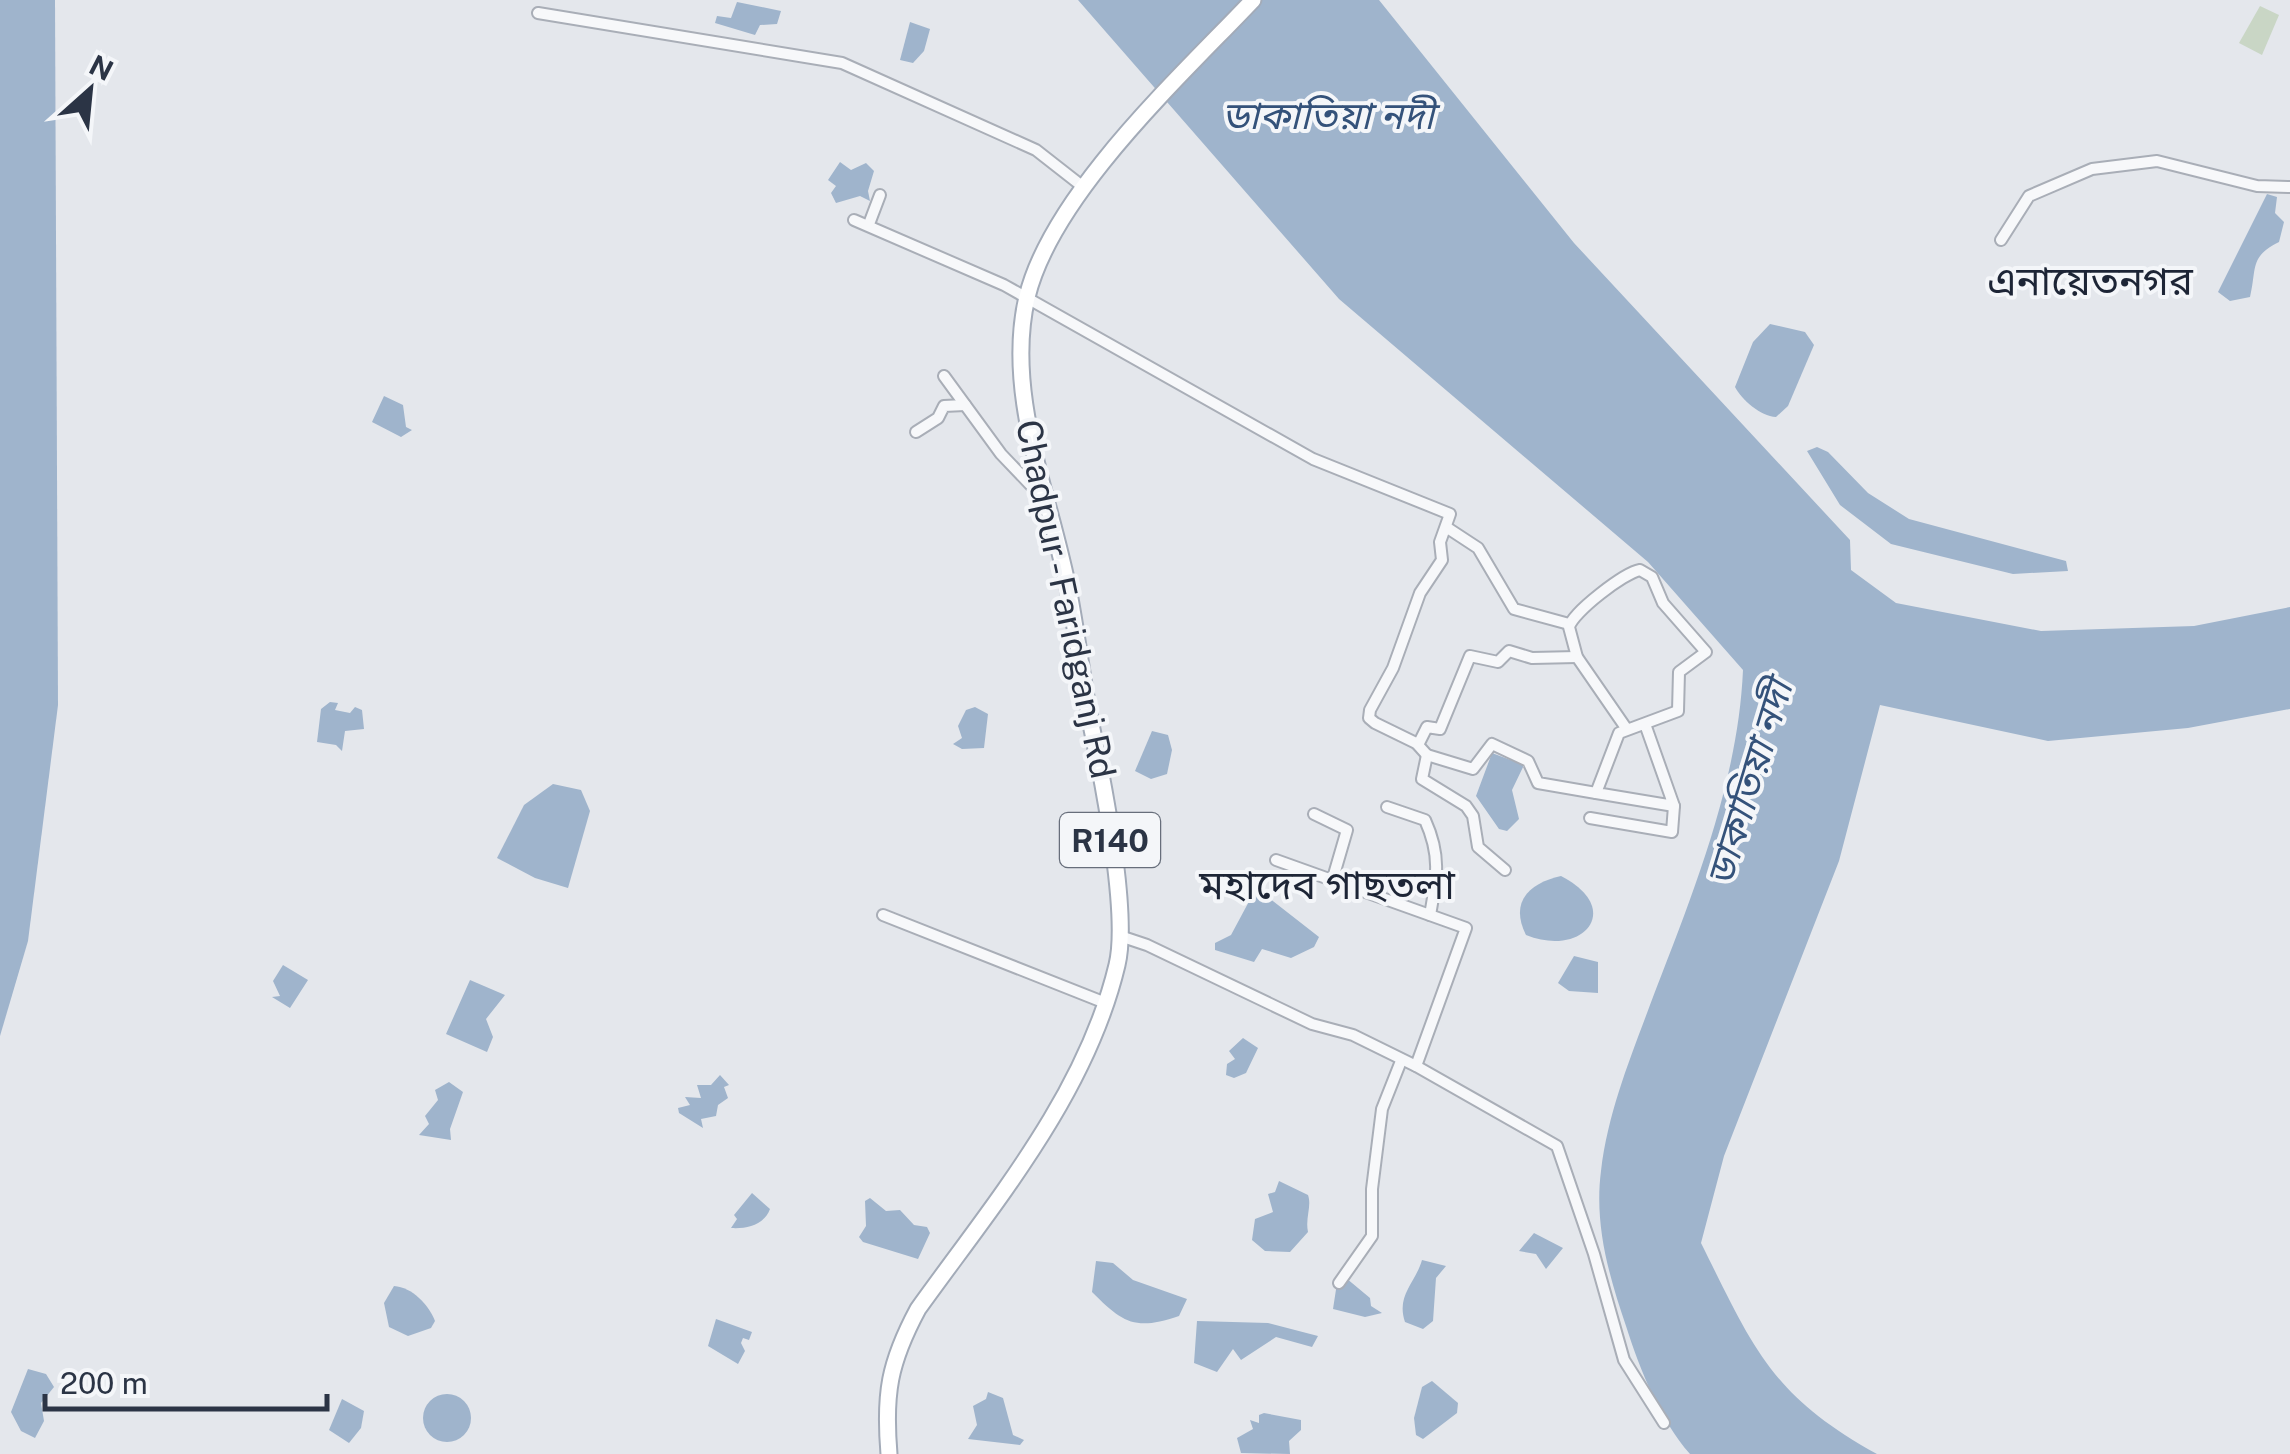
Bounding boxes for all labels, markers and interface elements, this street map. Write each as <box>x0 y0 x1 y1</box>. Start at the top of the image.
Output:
north arrow <box>40 40 140 140</box>
text: N <box>84 48 119 87</box>
water label: ডাকাতিয়া নদী <box>1222 93 1441 138</box>
district label: এনায়েতনগর <box>1987 257 2194 304</box>
street label: Chadpur - Faridganj Rd <box>1008 416 1124 782</box>
water label: ডাকাতিয়া নদী <box>1696 668 1804 891</box>
road number: R140 <box>1060 813 1160 867</box>
district label: মহাদেব গাছতলা <box>1198 861 1456 908</box>
scale bar <box>45 1349 328 1411</box>
text: 200 m <box>60 1365 148 1401</box>

